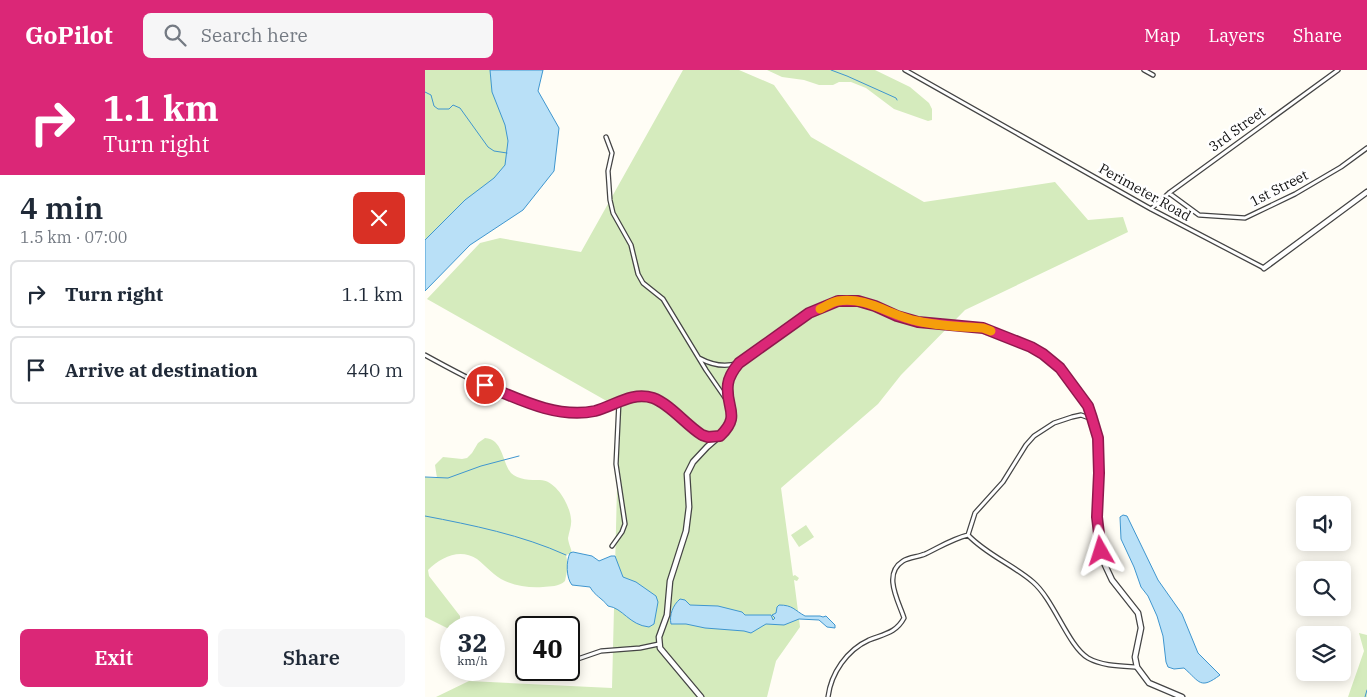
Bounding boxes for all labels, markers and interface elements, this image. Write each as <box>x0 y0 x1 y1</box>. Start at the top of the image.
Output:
search box <box>143 13 493 58</box>
text: GoPilot <box>25 19 113 51</box>
icon: search <box>161 21 189 49</box>
text: Search here <box>201 23 308 47</box>
text: Map <box>1144 24 1181 47</box>
text: Layers <box>1209 24 1265 47</box>
text: Share <box>1293 24 1342 47</box>
text: 1.1 km <box>103 85 219 131</box>
icon: right <box>20 90 85 155</box>
street label: 3rd Street <box>1205 102 1269 156</box>
text: Turn right <box>103 129 210 158</box>
street label: Perimeter Road <box>1096 159 1195 225</box>
street label: 1st Street <box>1247 166 1311 210</box>
text: 4 min <box>20 188 103 227</box>
button: close <box>353 192 405 244</box>
text: 1.5 km · 07:00 <box>20 227 127 247</box>
icon: right <box>22 280 50 308</box>
text: Turn right <box>65 282 163 306</box>
text: 1.1 km <box>341 282 403 306</box>
icon: arrive <box>22 356 50 384</box>
text: Arrive at destination <box>65 358 258 382</box>
text: 440 m <box>346 358 403 382</box>
pin <box>464 364 506 406</box>
icon: arrive <box>471 371 499 399</box>
map controls <box>1296 496 1351 681</box>
button: sound <box>1296 496 1351 551</box>
position arrow <box>1074 524 1126 576</box>
button: search <box>1296 561 1351 616</box>
speed limit sign: 40 <box>515 616 580 681</box>
text: 32 <box>457 626 488 659</box>
button: layers <box>1296 626 1351 681</box>
button: Exit <box>20 629 208 687</box>
button: Share <box>218 629 405 687</box>
text: km/h <box>457 653 488 668</box>

